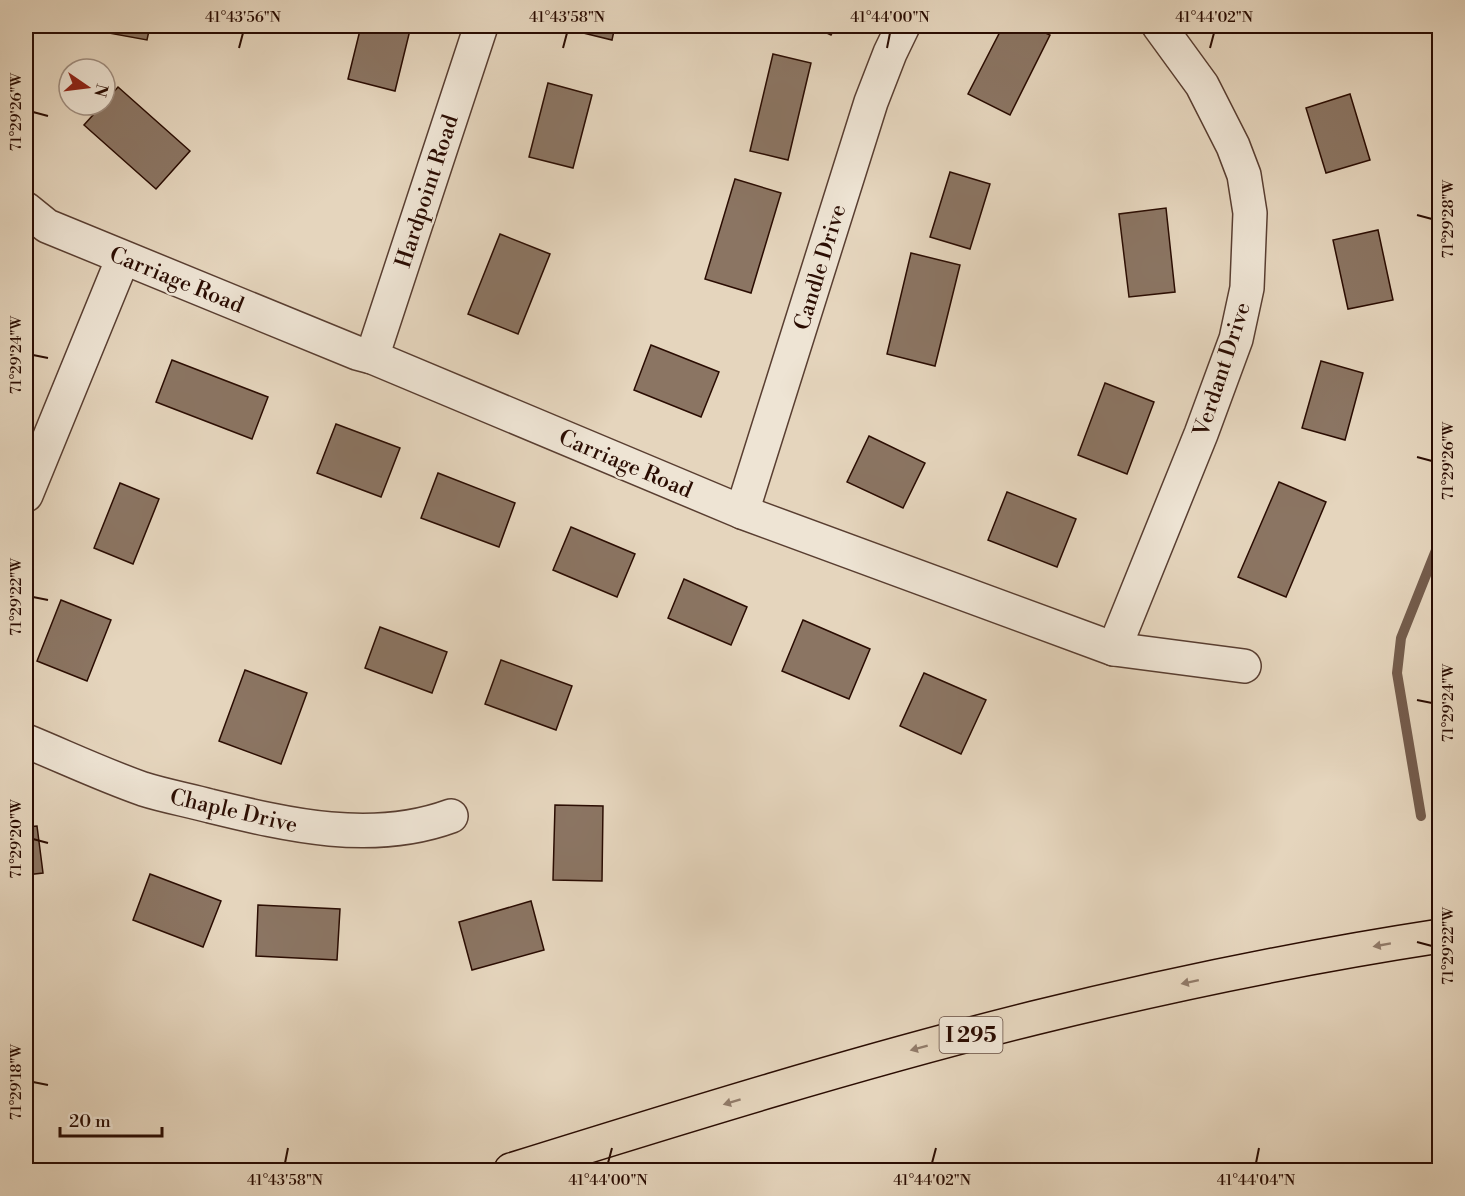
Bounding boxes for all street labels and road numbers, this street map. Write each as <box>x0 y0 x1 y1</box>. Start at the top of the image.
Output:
street label: Hardpoint Road <box>390 111 465 271</box>
street label: Candle Drive <box>789 201 852 334</box>
street label: Carriage Road <box>105 241 248 320</box>
street label: Verdant Drive <box>1188 299 1257 441</box>
street label: Carriage Road <box>555 424 697 505</box>
street label: Chaple Drive <box>167 784 300 839</box>
road number: I 295 <box>940 1017 1002 1053</box>

